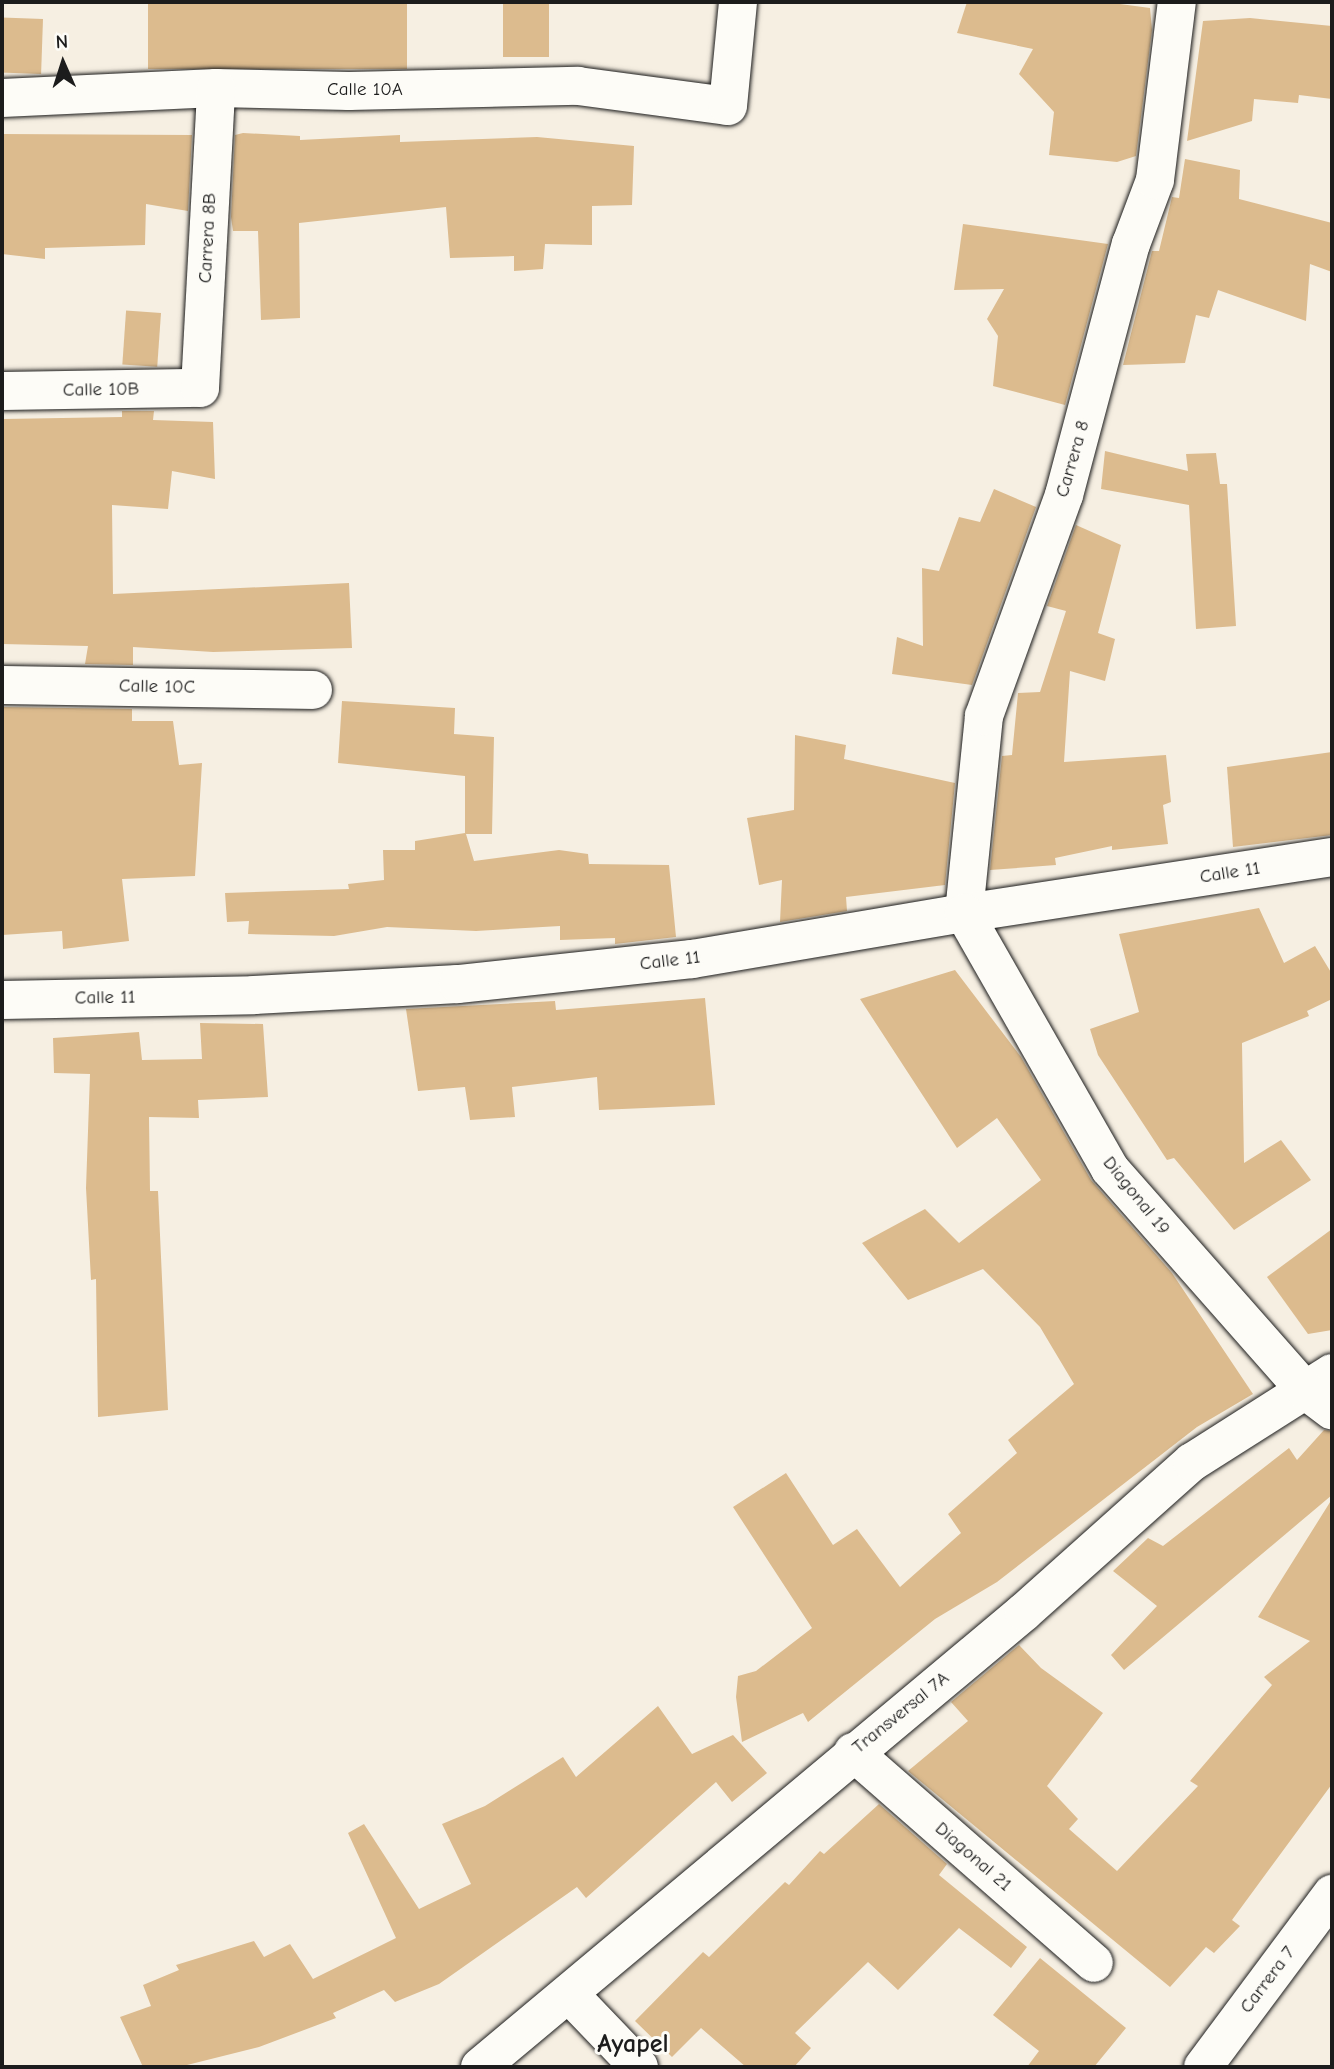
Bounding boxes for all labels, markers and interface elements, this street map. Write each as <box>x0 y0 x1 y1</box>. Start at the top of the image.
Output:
north arrow <box>28 28 98 98</box>
text: N <box>55 31 69 53</box>
street label: Calle 10A <box>327 79 403 101</box>
street label: Carrera 8B <box>194 192 222 284</box>
street label: Calle 10B <box>63 378 139 402</box>
street label: Carrera 8 <box>1051 418 1095 500</box>
street label: Calle 10C <box>119 675 195 699</box>
street label: Calle 11 <box>1198 857 1262 889</box>
street label: Calle 11 <box>638 946 702 976</box>
street label: Calle 11 <box>74 986 136 1010</box>
street label: Diagonal 19 <box>1097 1152 1175 1240</box>
street label: Transversal 7A <box>848 1667 954 1759</box>
street label: Diagonal 21 <box>930 1817 1016 1897</box>
street label: Carrera 7 <box>1235 1942 1301 2018</box>
district label: Ayapel <box>597 2029 669 2061</box>

